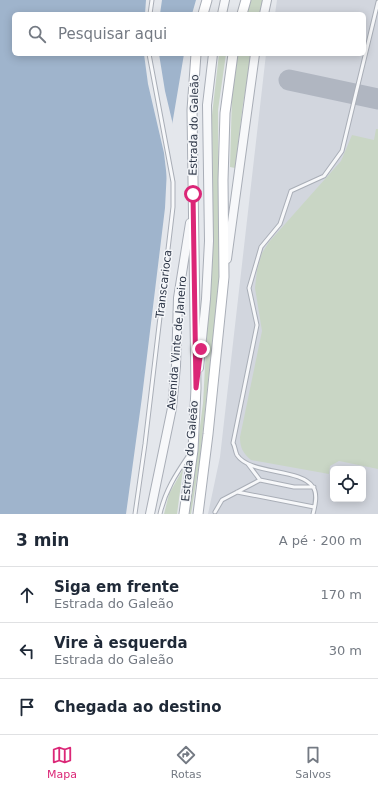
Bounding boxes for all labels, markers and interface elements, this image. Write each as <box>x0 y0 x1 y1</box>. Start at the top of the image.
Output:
search box <box>12 12 366 56</box>
icon: search <box>26 23 48 45</box>
text: Pesquisar aqui <box>58 25 167 43</box>
street label: Estrada do Galeão <box>187 74 201 176</box>
route start <box>184 185 202 203</box>
street label: Transcarioca <box>153 249 175 320</box>
street label: Avenida Vinte de Janeiro <box>165 275 189 410</box>
route end <box>192 340 210 358</box>
street label: Estrada do Galeão <box>179 400 201 502</box>
map controls <box>330 466 366 502</box>
button: locate <box>330 466 366 502</box>
text: 3 min <box>16 530 69 550</box>
text: A pé · 200 m <box>279 533 362 548</box>
text: Siga em frente <box>54 578 179 596</box>
icon: ahead <box>16 584 38 606</box>
text: 170 m <box>320 587 362 602</box>
text: Estrada do Galeão <box>54 596 174 611</box>
text: Vire à esquerda <box>54 634 188 652</box>
icon: left <box>16 640 38 662</box>
text: 30 m <box>329 643 362 658</box>
text: Estrada do Galeão <box>54 652 174 667</box>
icon: arrive <box>16 696 38 718</box>
text: Chegada ao destino <box>54 698 222 716</box>
tab: Mapa <box>47 744 77 781</box>
tab: Rotas <box>171 744 201 781</box>
tab: Salvos <box>295 744 331 781</box>

